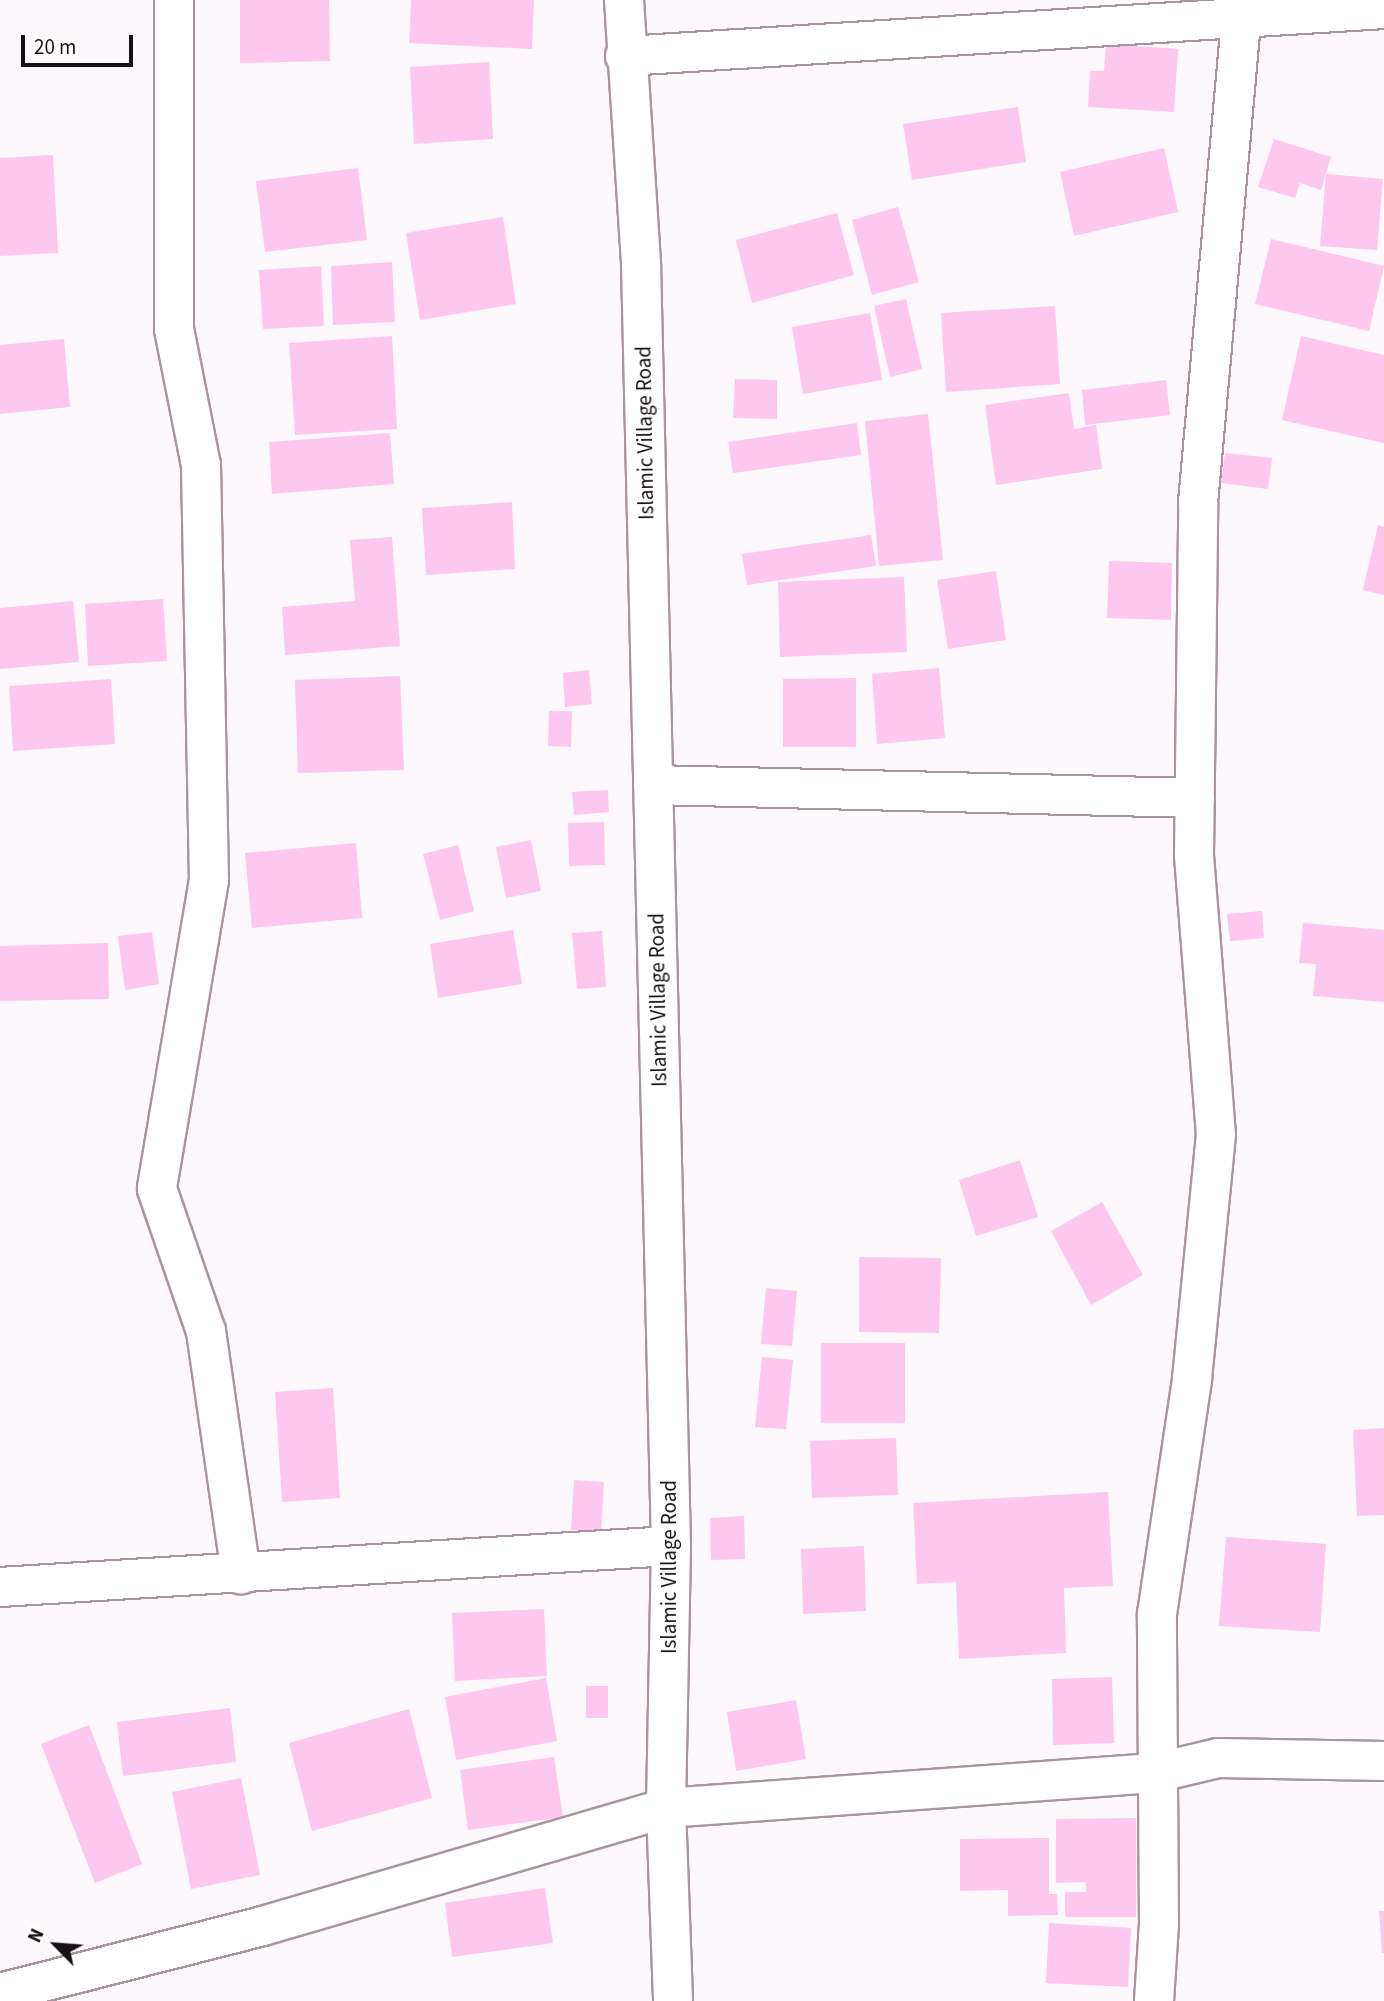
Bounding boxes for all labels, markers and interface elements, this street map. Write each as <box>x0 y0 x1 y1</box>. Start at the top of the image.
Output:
scale bar <box>24 21 136 65</box>
text: 20 m <box>34 32 76 62</box>
street label: Islamic Village Road <box>631 346 659 520</box>
street label: Islamic Village Road <box>644 913 672 1087</box>
street label: Islamic Village Road <box>656 1480 682 1654</box>
north arrow <box>21 1910 91 1980</box>
text: N <box>22 1924 51 1947</box>

